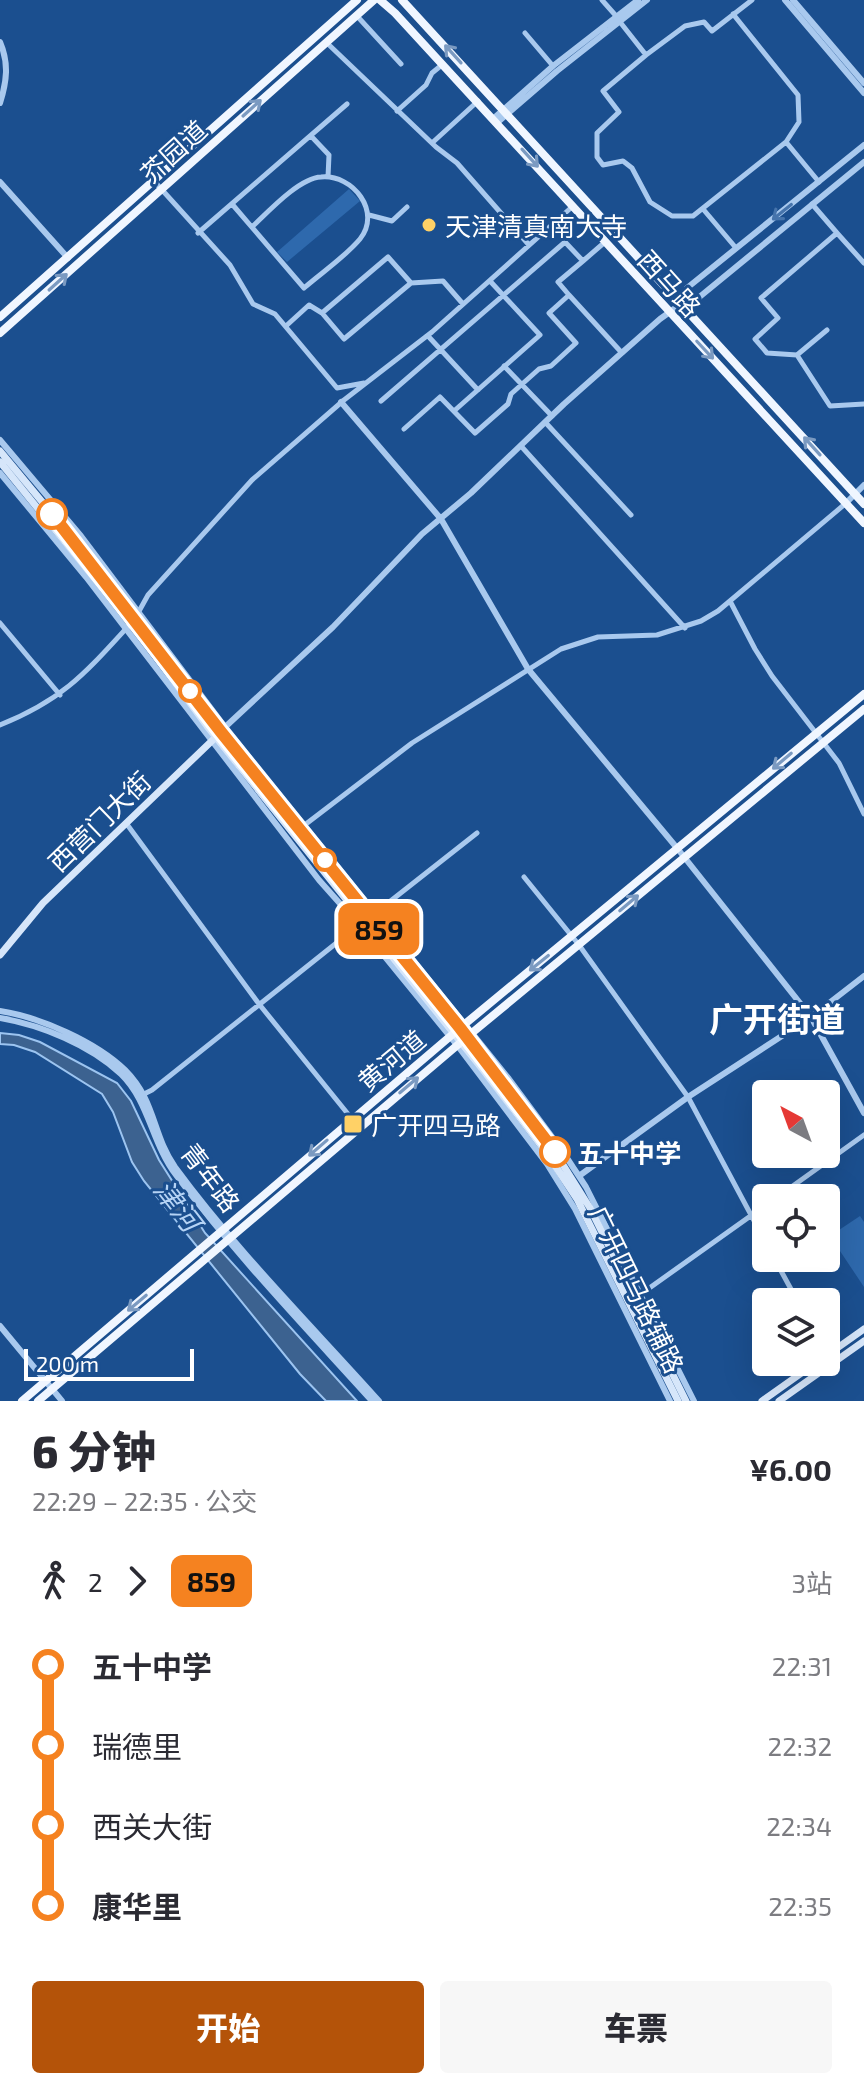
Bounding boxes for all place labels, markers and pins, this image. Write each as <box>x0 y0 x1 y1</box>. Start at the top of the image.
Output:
place label: 天津清真南大寺 <box>445 210 627 241</box>
marker: 天津清真南大寺 <box>420 216 438 234</box>
unlabelled marker <box>37 499 67 529</box>
unlabelled marker <box>179 680 201 702</box>
unlabelled marker <box>314 849 336 871</box>
place label: 广开四马路 <box>371 1109 501 1140</box>
marker: 广开四马路 <box>342 1113 364 1135</box>
marker: 五十中学 <box>540 1137 570 1167</box>
place label: 五十中学 <box>577 1137 681 1168</box>

